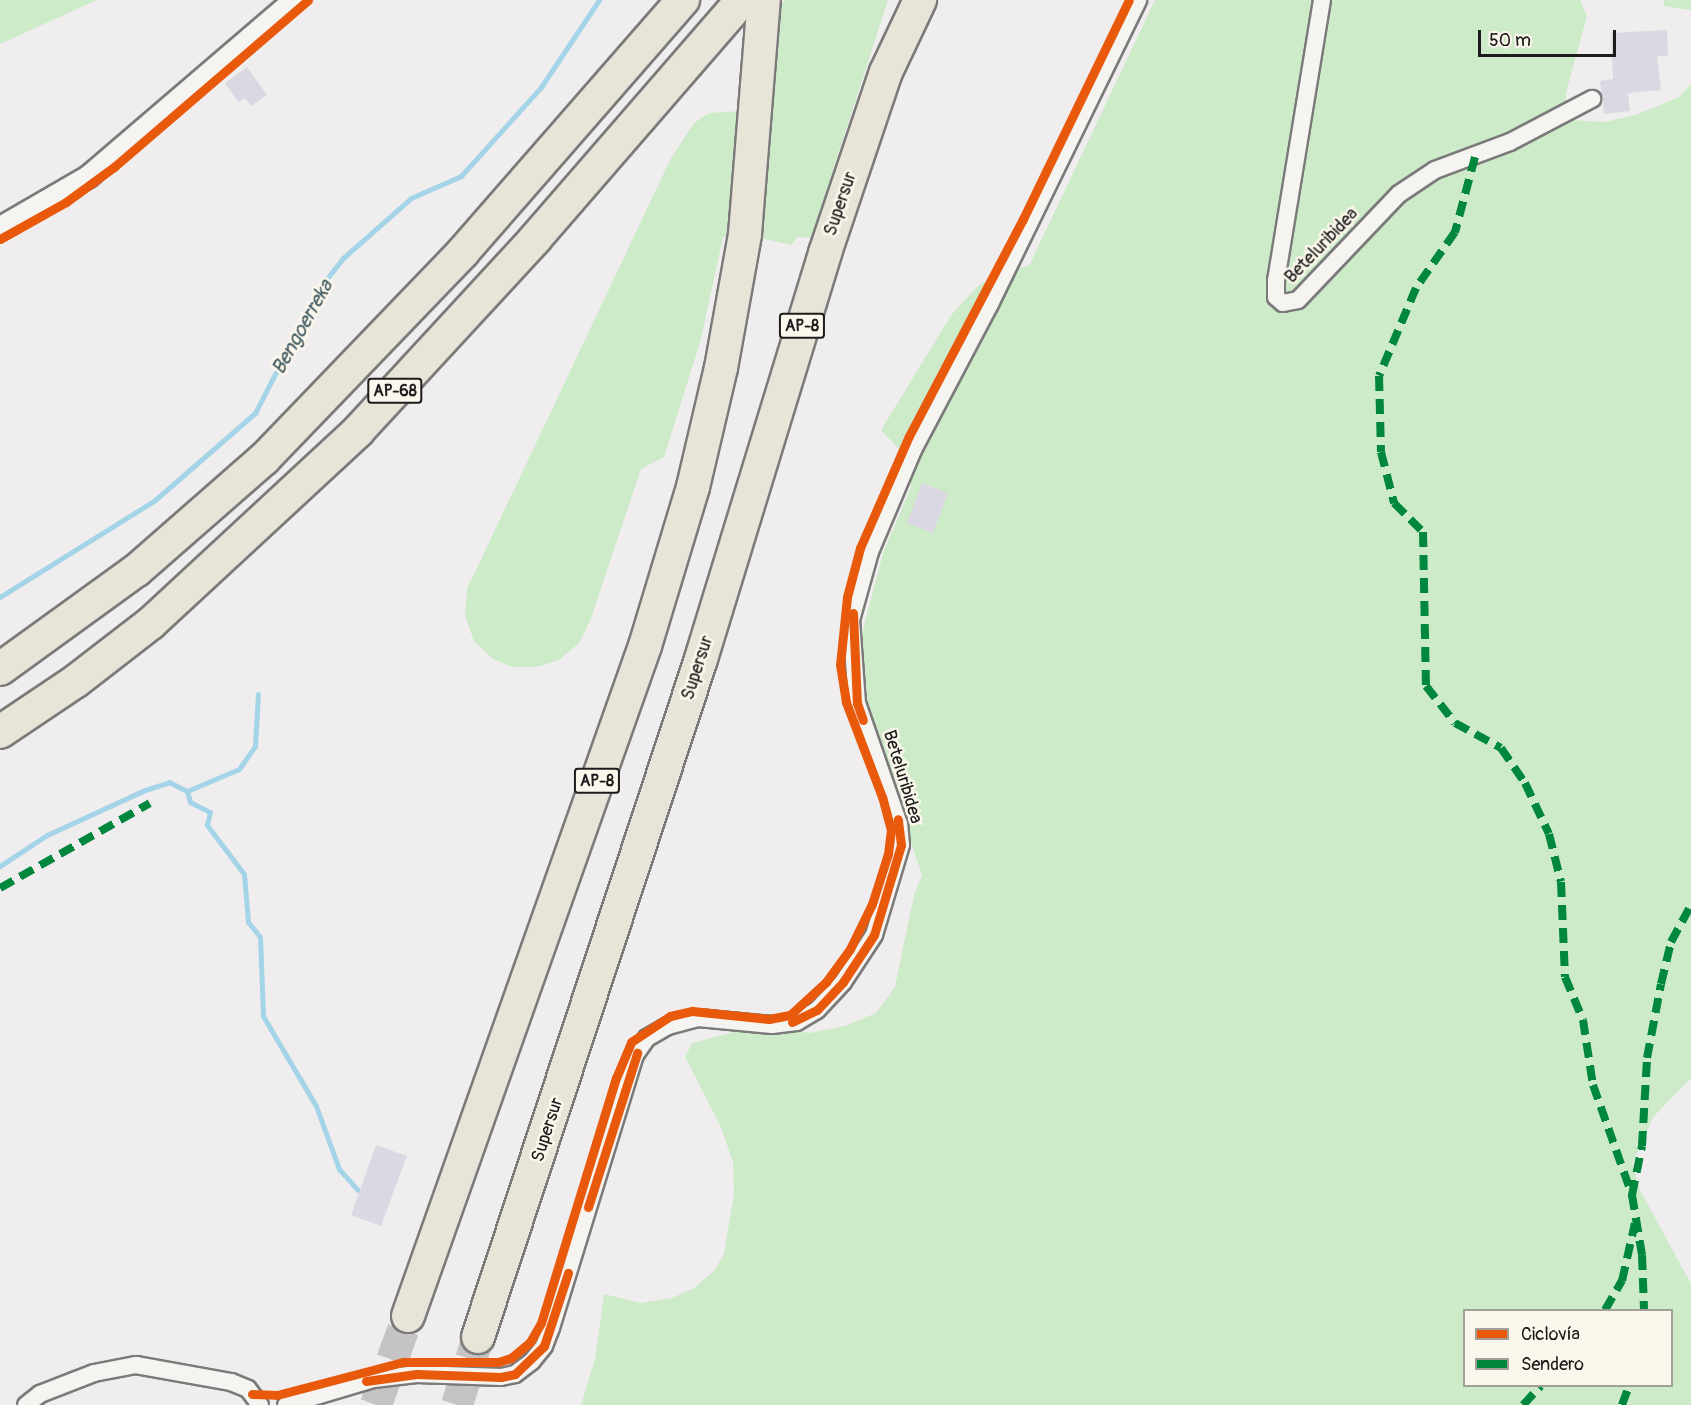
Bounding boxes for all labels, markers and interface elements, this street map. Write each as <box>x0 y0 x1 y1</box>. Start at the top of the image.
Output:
scale bar <box>1481 18 1619 56</box>
text: 50 m <box>1489 29 1531 52</box>
street label: Supersur <box>820 169 862 239</box>
street label: Beteluribidea <box>1281 204 1363 288</box>
water label: Bengoerreka <box>266 276 338 378</box>
road number: AP-8 <box>778 313 826 339</box>
road number: AP-68 <box>366 378 424 404</box>
street label: Supersur <box>677 633 719 703</box>
street label: Beteluribidea <box>878 728 926 826</box>
road number: AP-8 <box>573 768 621 794</box>
street label: Supersur <box>527 1095 569 1165</box>
legend <box>1463 1309 1673 1387</box>
text: Ciclovía <box>1521 1323 1580 1346</box>
text: Sendero <box>1521 1353 1584 1376</box>

